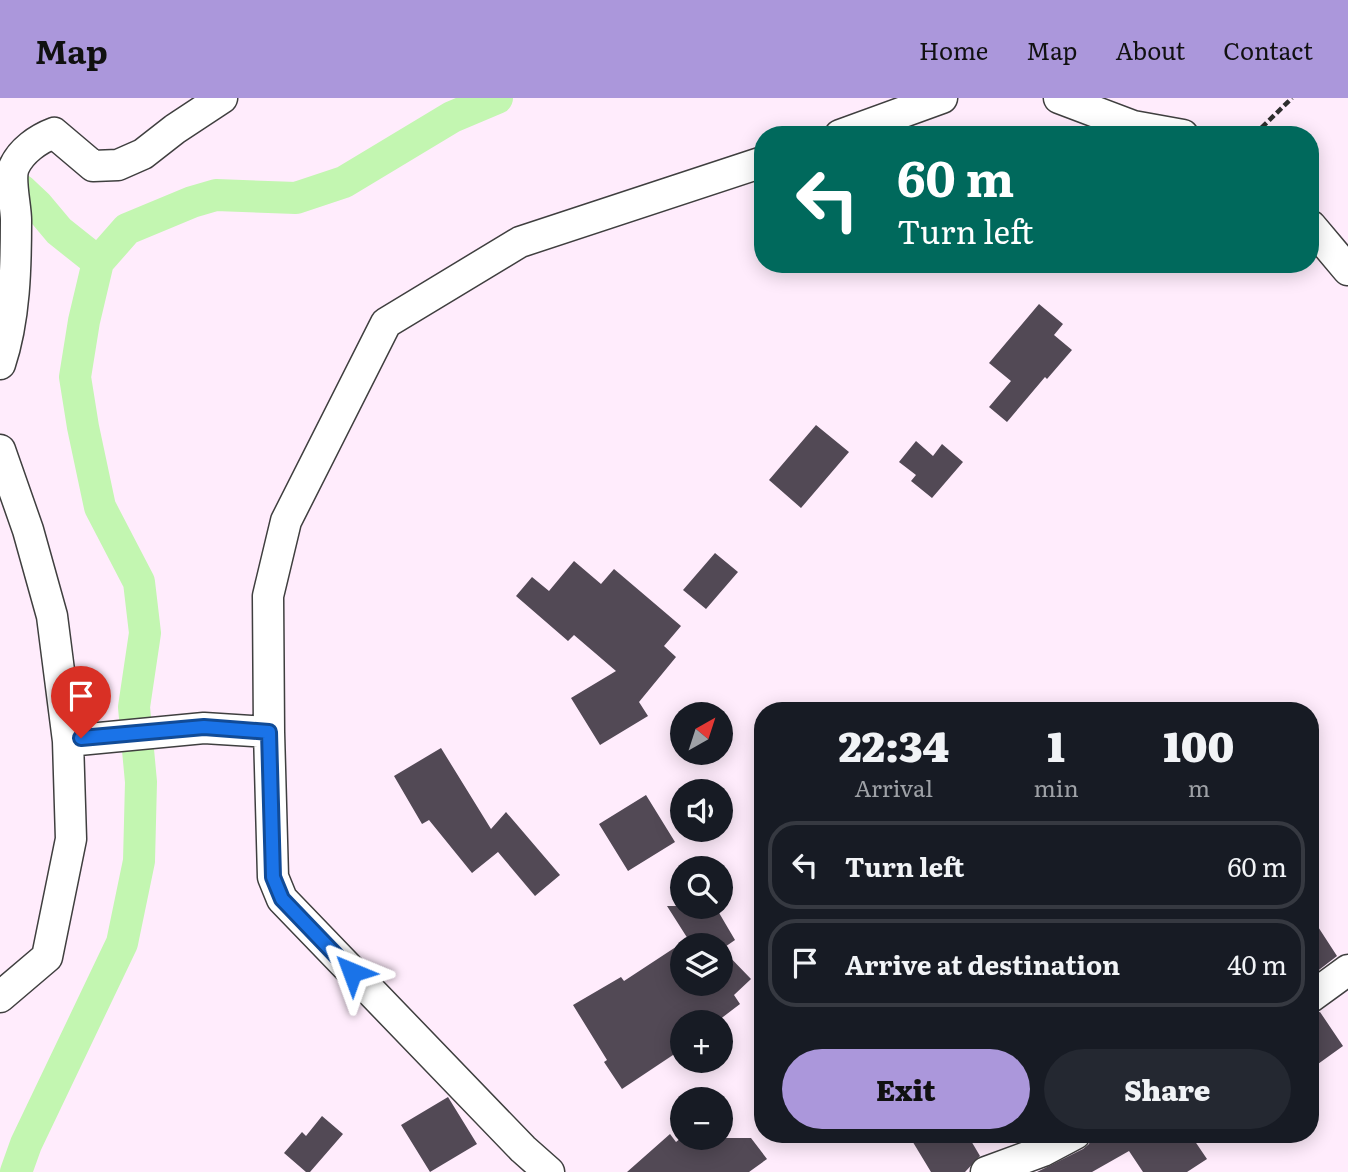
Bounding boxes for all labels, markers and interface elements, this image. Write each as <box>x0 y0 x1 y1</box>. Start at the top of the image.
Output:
text: Map <box>35 25 108 74</box>
text: Home <box>919 32 988 67</box>
text: Map <box>1026 32 1077 67</box>
text: About <box>1115 32 1185 67</box>
text: Contact <box>1223 32 1313 67</box>
text: 60 m <box>897 139 1014 212</box>
icon: left <box>782 154 873 245</box>
text: Turn left <box>897 206 1034 254</box>
pin <box>51 666 111 738</box>
icon: arrive <box>62 677 100 715</box>
north arrow <box>670 702 733 765</box>
map controls <box>670 702 733 1150</box>
text: 22:34 <box>839 713 949 775</box>
text: 1 <box>1047 713 1065 775</box>
text: 100 <box>1163 713 1234 775</box>
text: Arrival <box>854 770 933 804</box>
text: min <box>1034 770 1079 804</box>
text: m <box>1188 770 1210 804</box>
button: sound <box>670 779 733 842</box>
icon: left <box>786 846 824 884</box>
text: Turn left <box>845 846 964 885</box>
text: 60 m <box>1228 846 1287 885</box>
button: search <box>670 856 733 919</box>
button: layers <box>670 933 733 996</box>
position arrow <box>315 935 389 1009</box>
icon: arrive <box>786 944 824 982</box>
text: Arrive at destination <box>845 944 1120 983</box>
text: 40 m <box>1227 944 1287 983</box>
button: + <box>670 1010 733 1073</box>
button: Exit <box>782 1049 1030 1129</box>
button: Share <box>1044 1049 1291 1129</box>
button: − <box>670 1087 733 1150</box>

